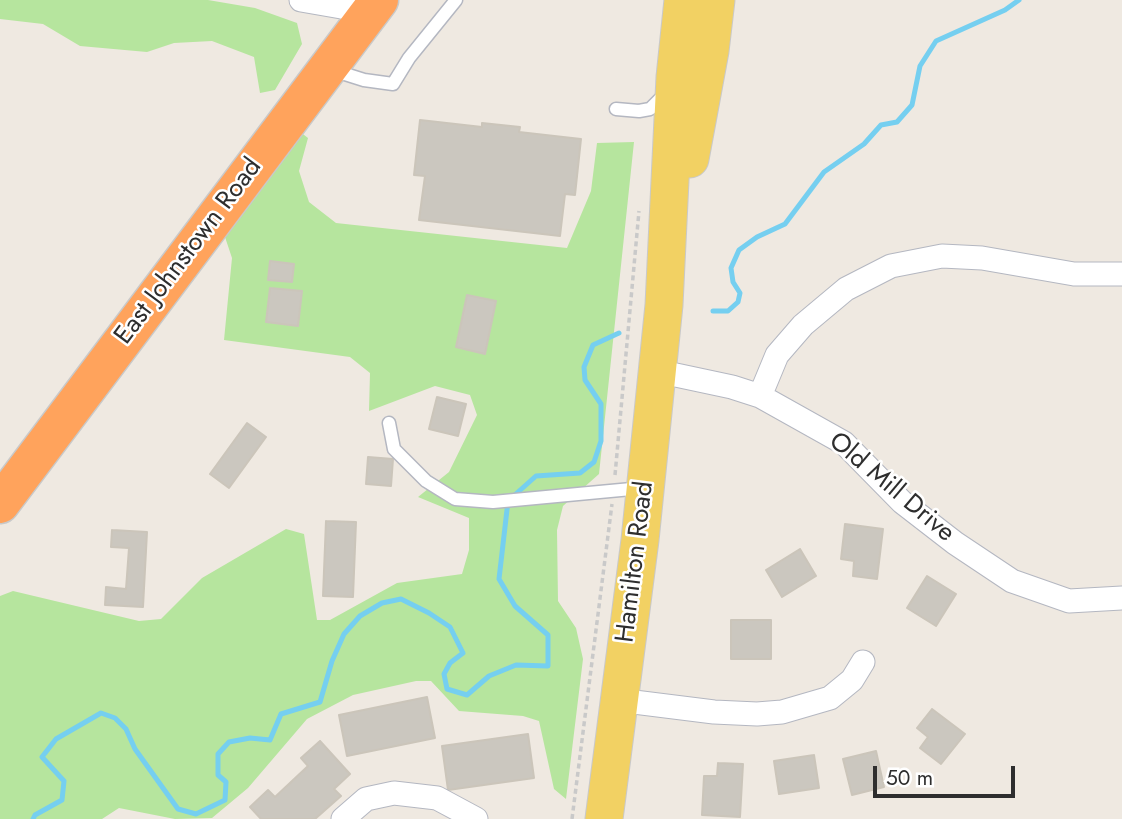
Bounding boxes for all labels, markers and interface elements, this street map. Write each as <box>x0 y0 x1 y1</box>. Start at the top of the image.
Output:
street label: East Johnstown Road <box>109 153 269 351</box>
street label: Old Mill Drive <box>822 426 960 550</box>
street label: Hamilton Road <box>611 480 661 644</box>
scale bar <box>877 752 1019 796</box>
text: 50 m <box>886 763 933 793</box>

